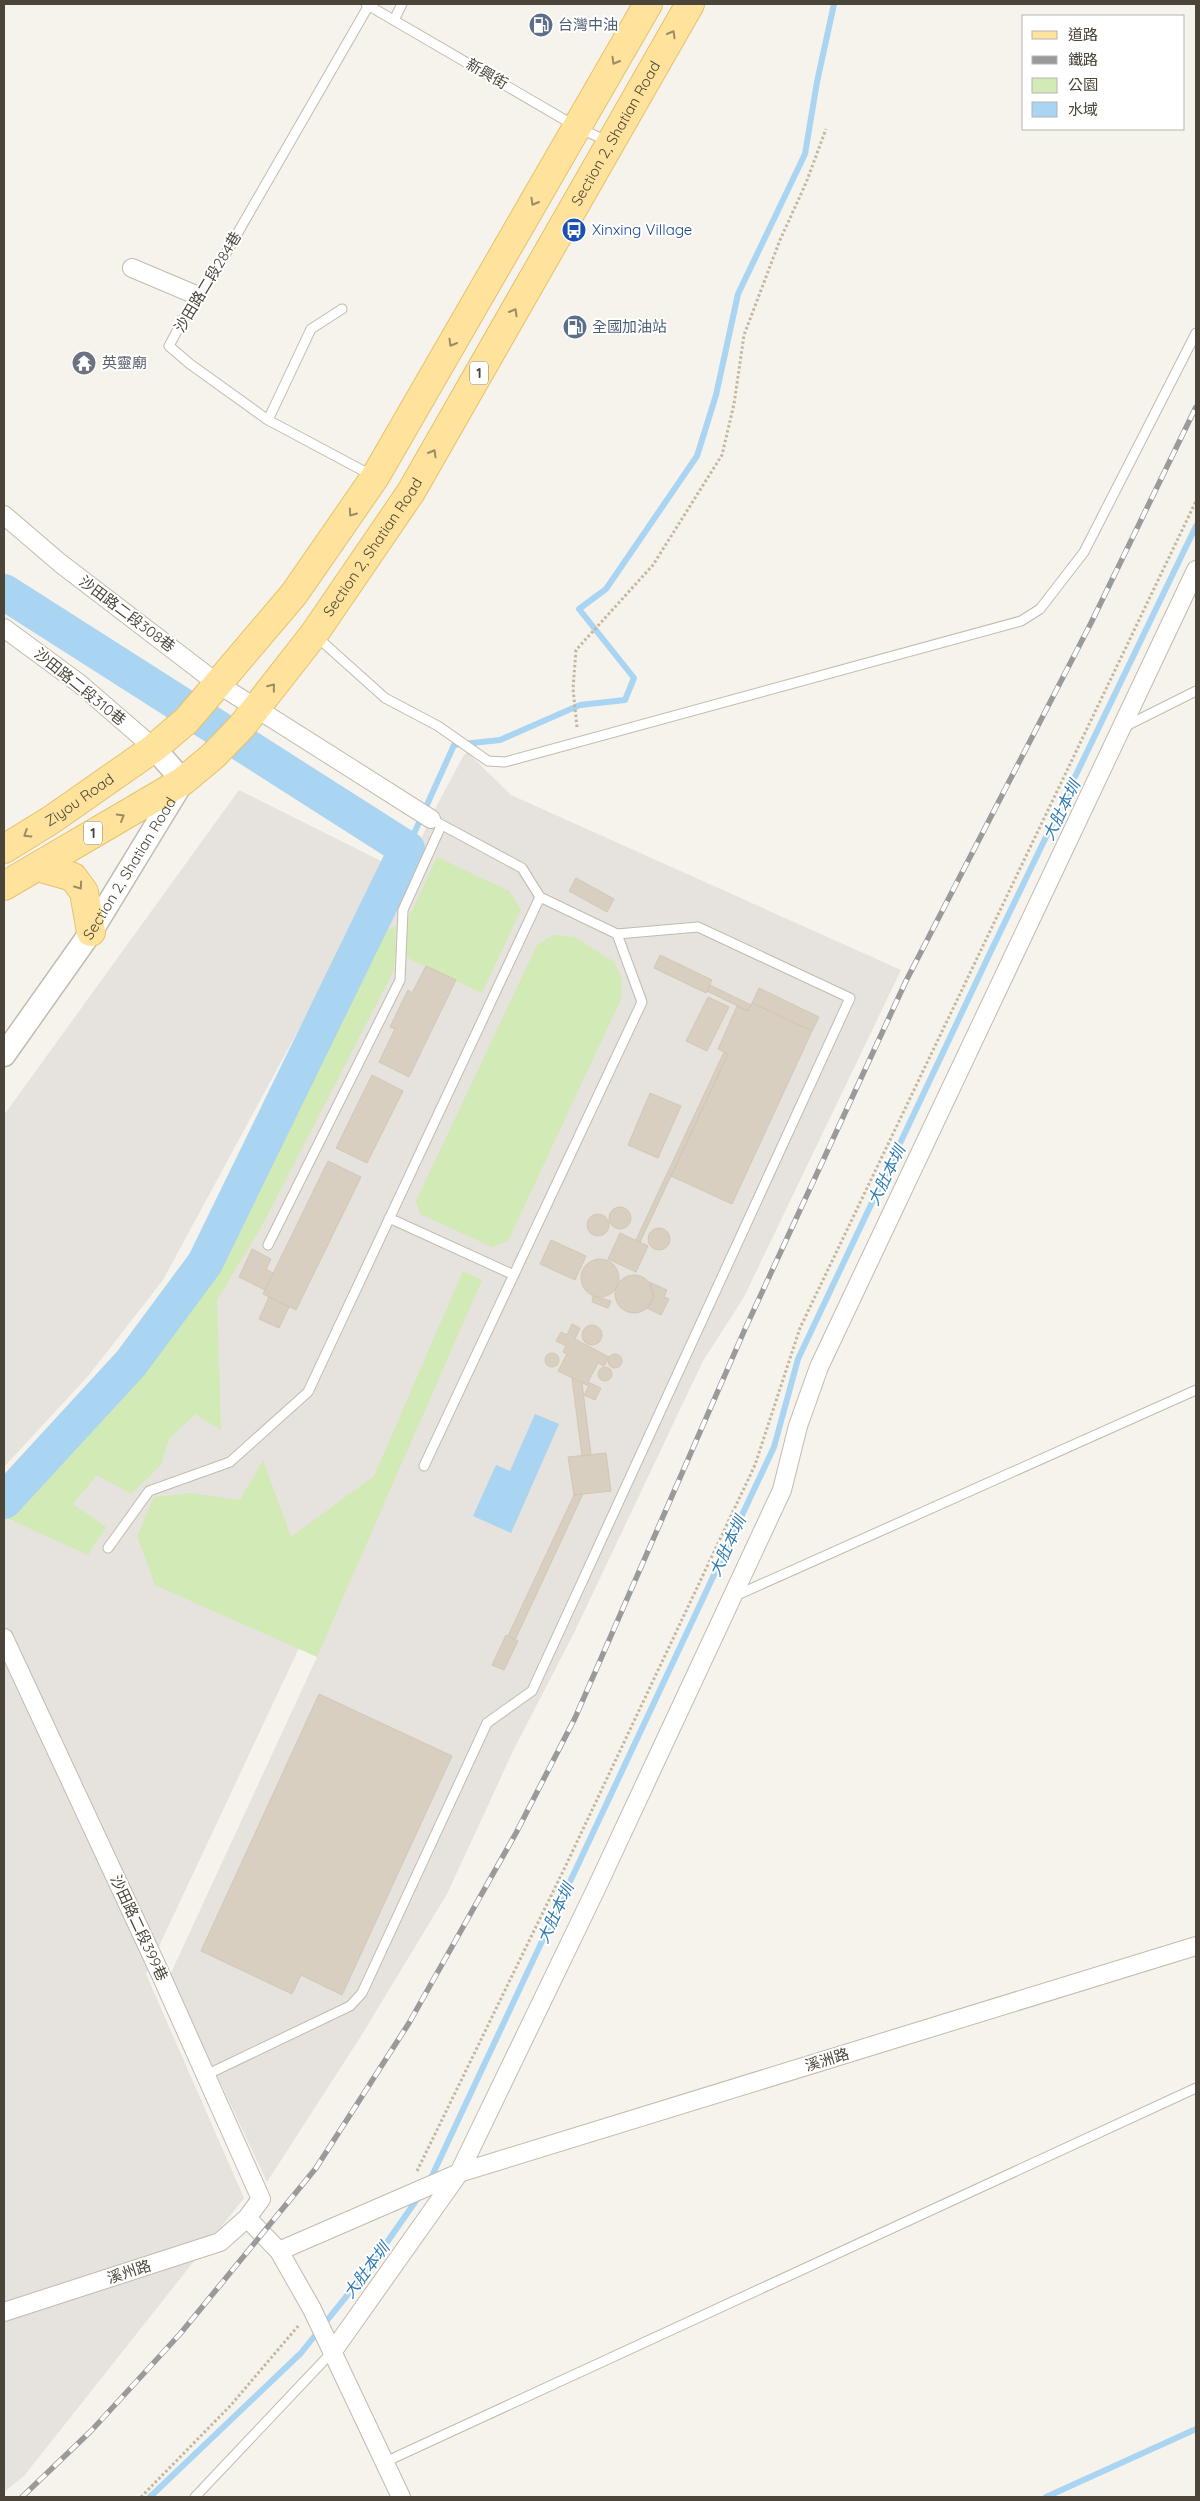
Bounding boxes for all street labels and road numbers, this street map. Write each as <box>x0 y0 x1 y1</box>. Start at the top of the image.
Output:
street label: 新興街 <box>463 54 511 93</box>
street label: Section 2, Shatian Road <box>567 58 664 209</box>
street label: 沙田路二段284巷 <box>170 228 245 336</box>
road number: 1 <box>470 362 488 384</box>
street label: Section 2, Shatian Road <box>319 474 426 620</box>
street label: 沙田路二段308巷 <box>76 571 179 656</box>
street label: 沙田路二段310巷 <box>31 644 130 729</box>
street label: Ziyou Road <box>41 769 118 830</box>
street label: Section 2, Shatian Road <box>79 793 180 943</box>
road number: 1 <box>84 821 102 844</box>
street label: 沙田路二段399巷 <box>107 1872 172 1984</box>
street label: 溪洲路 <box>803 2044 851 2075</box>
street label: 溪州路 <box>105 2256 153 2288</box>

